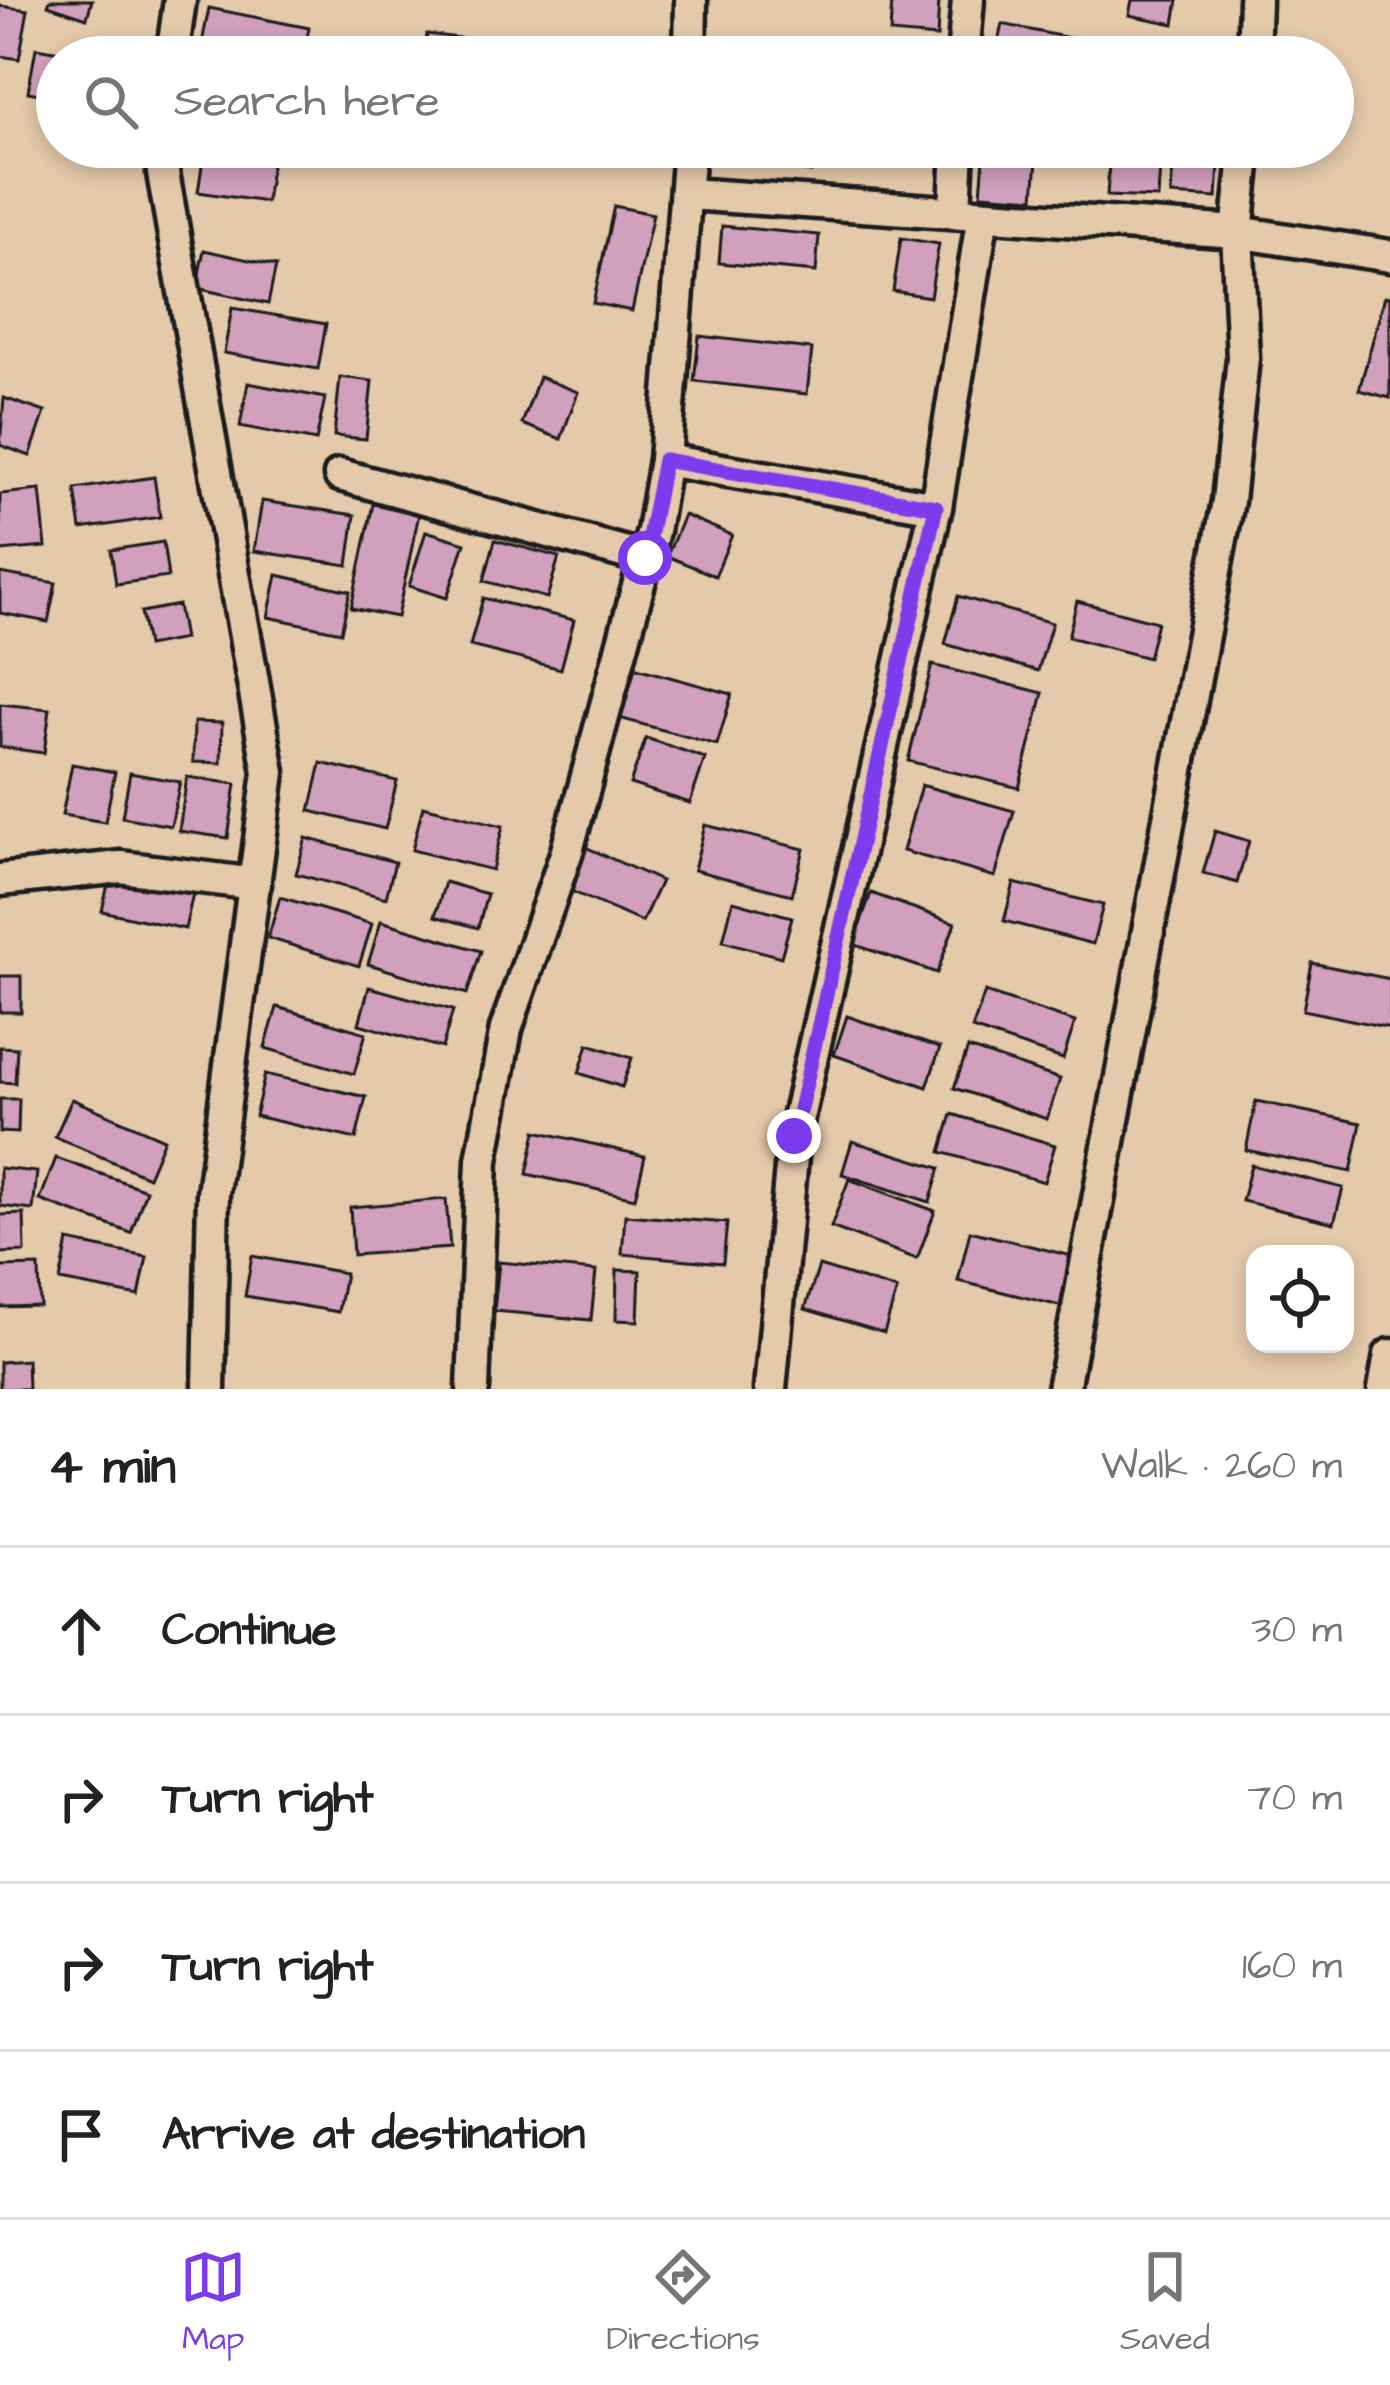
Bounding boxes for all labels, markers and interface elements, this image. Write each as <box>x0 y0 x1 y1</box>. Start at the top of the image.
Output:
search box <box>36 36 1354 168</box>
icon: search <box>78 69 144 135</box>
text: Search here <box>174 71 440 133</box>
route start <box>618 531 672 585</box>
route end <box>767 1109 821 1163</box>
map controls <box>1246 1245 1354 1353</box>
button: locate <box>1246 1245 1354 1353</box>
text: 4 min <box>48 1432 176 1503</box>
text: Walk · 260 m <box>1101 1440 1342 1494</box>
icon: ahead <box>48 1598 114 1664</box>
text: Continue <box>162 1600 336 1662</box>
text: 30 m <box>1252 1604 1342 1658</box>
icon: right <box>48 1766 114 1832</box>
text: Turn right <box>162 1768 374 1830</box>
text: 70 m <box>1247 1772 1342 1826</box>
icon: right <box>48 1934 114 2000</box>
text: Turn right <box>162 1936 374 1998</box>
text: 160 m <box>1242 1940 1342 1994</box>
icon: arrive <box>48 2102 114 2168</box>
text: Arrive at destination <box>162 2104 585 2166</box>
tab: Map <box>180 2244 246 2362</box>
tab: Directions <box>606 2244 760 2362</box>
tab: Saved <box>1120 2244 1210 2362</box>

